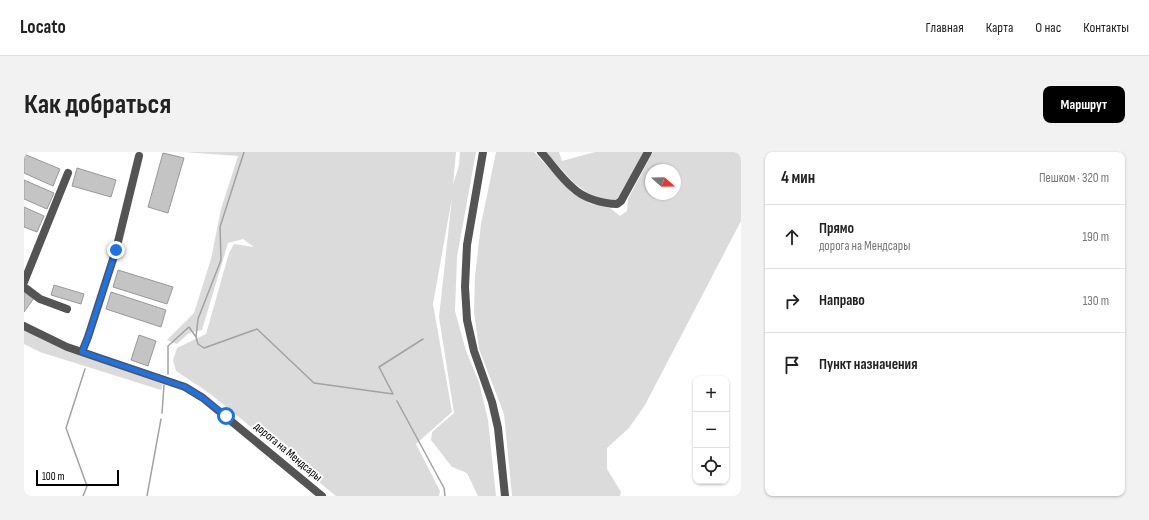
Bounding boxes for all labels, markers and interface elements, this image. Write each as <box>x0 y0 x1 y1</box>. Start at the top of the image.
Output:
text: Locato <box>20 16 66 39</box>
text: Главная <box>926 19 964 36</box>
text: Карта <box>986 19 1013 36</box>
text: О нас <box>1035 19 1061 36</box>
text: Контакты <box>1083 19 1129 36</box>
button: Маршрут <box>1043 86 1125 123</box>
text: Как добраться <box>24 88 171 121</box>
north arrow <box>645 164 681 200</box>
text: 4 мин <box>781 168 815 188</box>
text: Пешком · 320 m <box>1039 170 1109 186</box>
text: Прямо <box>819 219 854 238</box>
icon: ahead <box>781 226 803 248</box>
text: 190 m <box>1082 229 1109 245</box>
text: дорога на Мендсары <box>819 238 910 254</box>
route end <box>107 241 125 259</box>
icon: right <box>781 290 803 312</box>
text: Направо <box>819 291 865 310</box>
text: 130 m <box>1083 293 1109 309</box>
icon: arrive <box>781 354 803 376</box>
text: Пункт назначения <box>819 355 917 374</box>
map controls <box>693 376 729 484</box>
button: + <box>693 376 729 412</box>
route start <box>217 407 235 425</box>
button: − <box>693 412 729 448</box>
street label: дорога на Мендсары <box>251 419 325 485</box>
button: locate <box>693 448 729 484</box>
scale bar <box>36 468 119 487</box>
text: 100 m <box>42 470 64 483</box>

